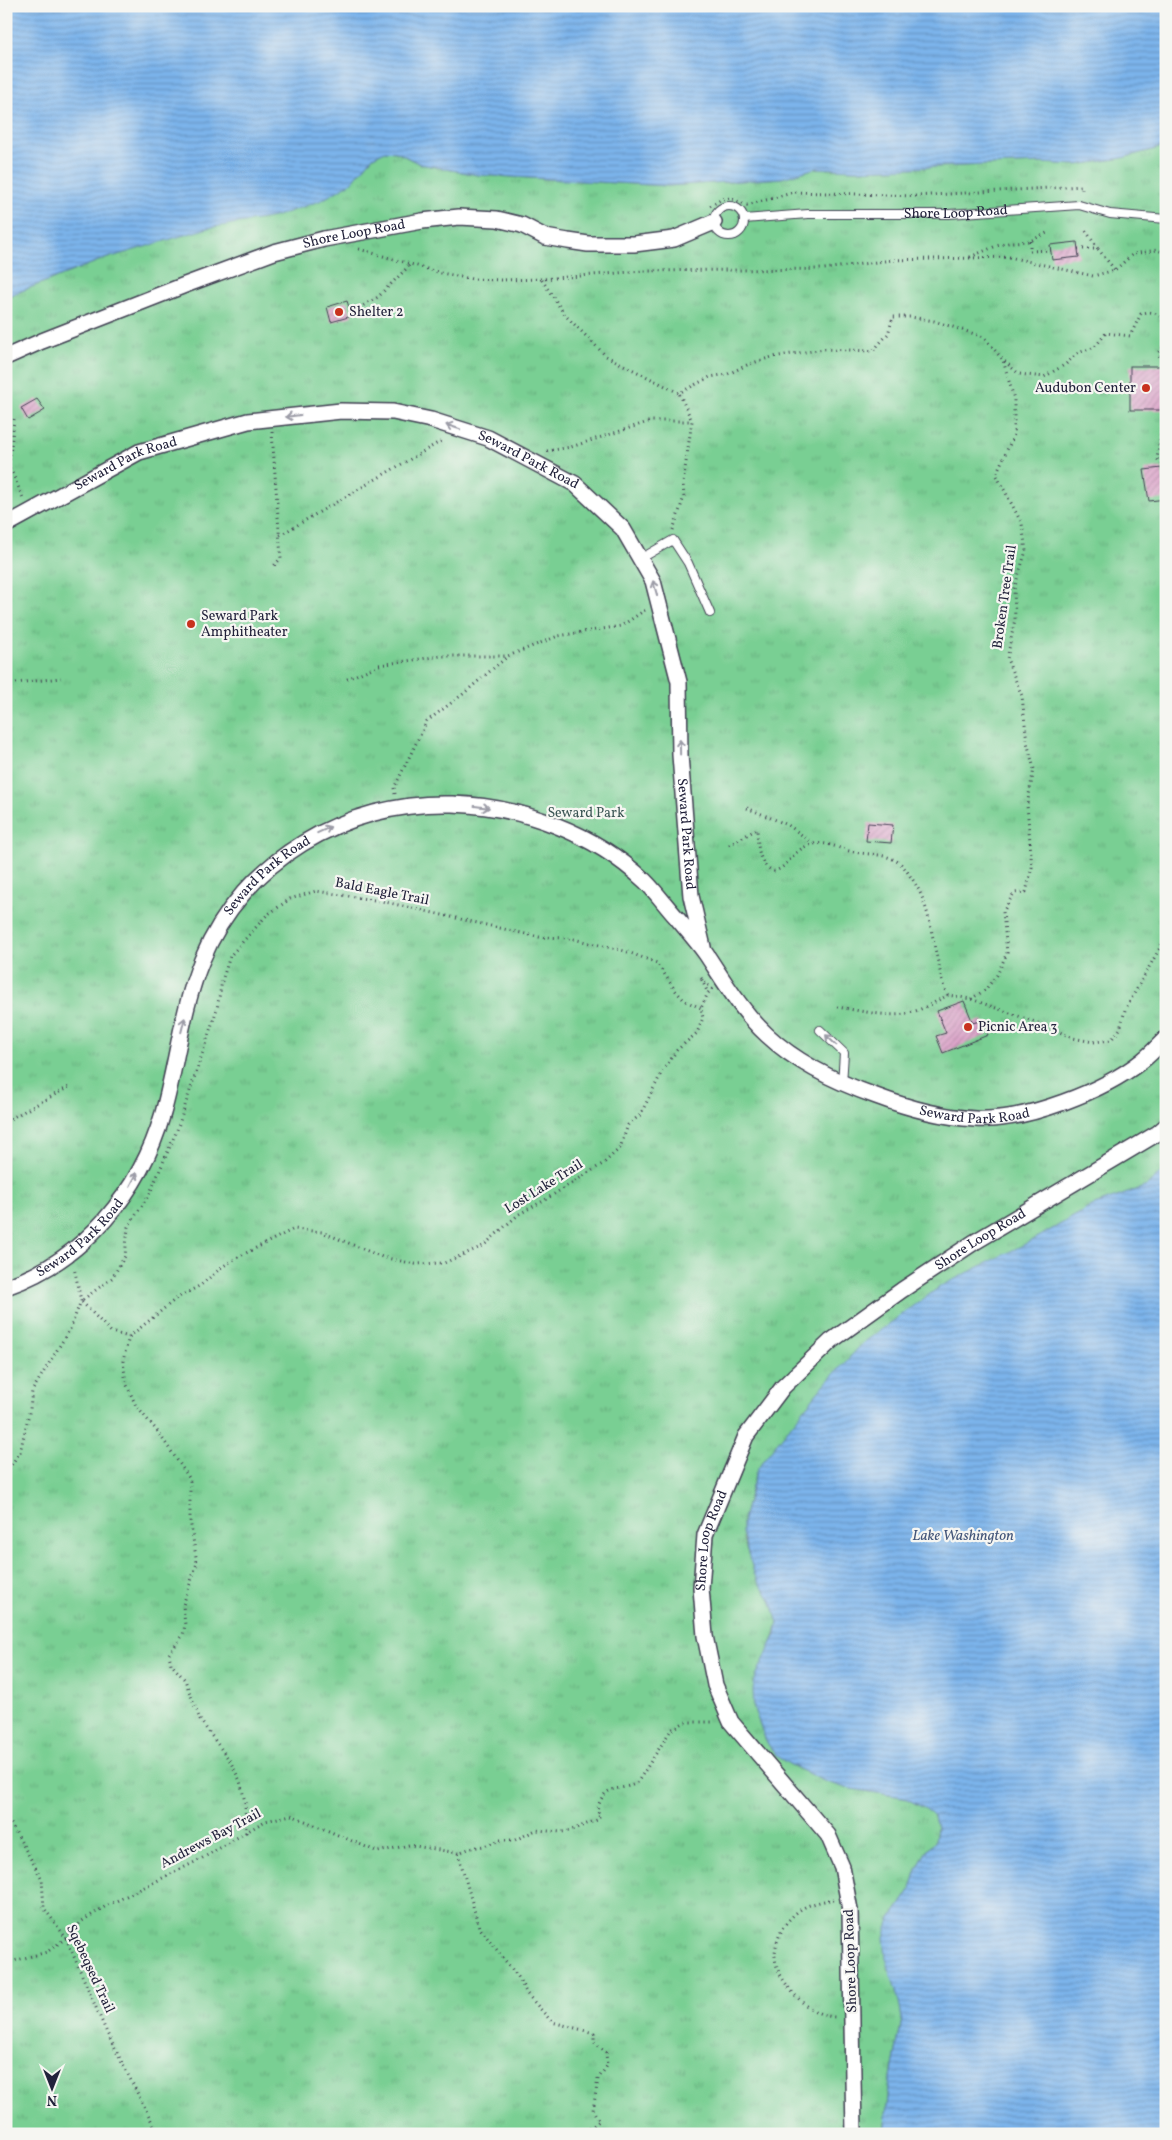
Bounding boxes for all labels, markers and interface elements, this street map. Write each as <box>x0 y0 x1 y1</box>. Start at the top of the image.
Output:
street label: Shore Loop Road <box>904 200 1008 224</box>
street label: Shore Loop Road <box>301 215 407 254</box>
place label: Shelter 2 <box>349 303 404 322</box>
marker: Shelter 2 <box>333 306 345 318</box>
place label: Audubon Center <box>1035 379 1136 398</box>
marker: Audubon Center <box>1140 382 1152 394</box>
one-way arrow <box>285 411 301 421</box>
one-way arrow <box>445 422 461 432</box>
street label: Seward Park Road <box>476 426 582 494</box>
street label: Seward Park Road <box>71 432 179 495</box>
street label: Broken Tree Trail <box>988 544 1022 650</box>
one-way arrow <box>649 580 659 596</box>
place label: Seward Park Amphitheater <box>201 607 288 642</box>
marker: Seward Park Amphitheater <box>185 618 197 630</box>
one-way arrow <box>675 739 685 756</box>
street label: Seward Park Road <box>672 778 700 891</box>
one-way arrow <box>474 802 490 812</box>
park label: Seward Park <box>547 804 625 823</box>
one-way arrow <box>316 825 331 835</box>
street label: Seward Park Road <box>219 831 314 919</box>
street label: Bald Eagle Trail <box>333 874 431 910</box>
one-way arrow <box>179 1018 189 1034</box>
place label: Picnic Area 3 <box>978 1018 1058 1037</box>
marker: Picnic Area 3 <box>962 1021 974 1033</box>
one-way arrow <box>825 1034 837 1046</box>
street label: Seward Park Road <box>917 1101 1032 1129</box>
street label: Lost Lake Trail <box>501 1155 587 1219</box>
one-way arrow <box>130 1172 139 1187</box>
street label: Seward Park Road <box>33 1195 128 1282</box>
street label: Shore Loop Road <box>931 1204 1030 1275</box>
street label: Shore Loop Road <box>691 1487 732 1592</box>
water label: Lake Washington <box>912 1526 1014 1547</box>
street label: Andrews Bay Trail <box>157 1804 265 1874</box>
street label: Shore Loop Road <box>840 1909 862 2013</box>
street label: Sqebeqsed Trail <box>61 1922 119 2016</box>
north arrow <box>28 2062 78 2112</box>
text: N <box>47 2090 57 2109</box>

